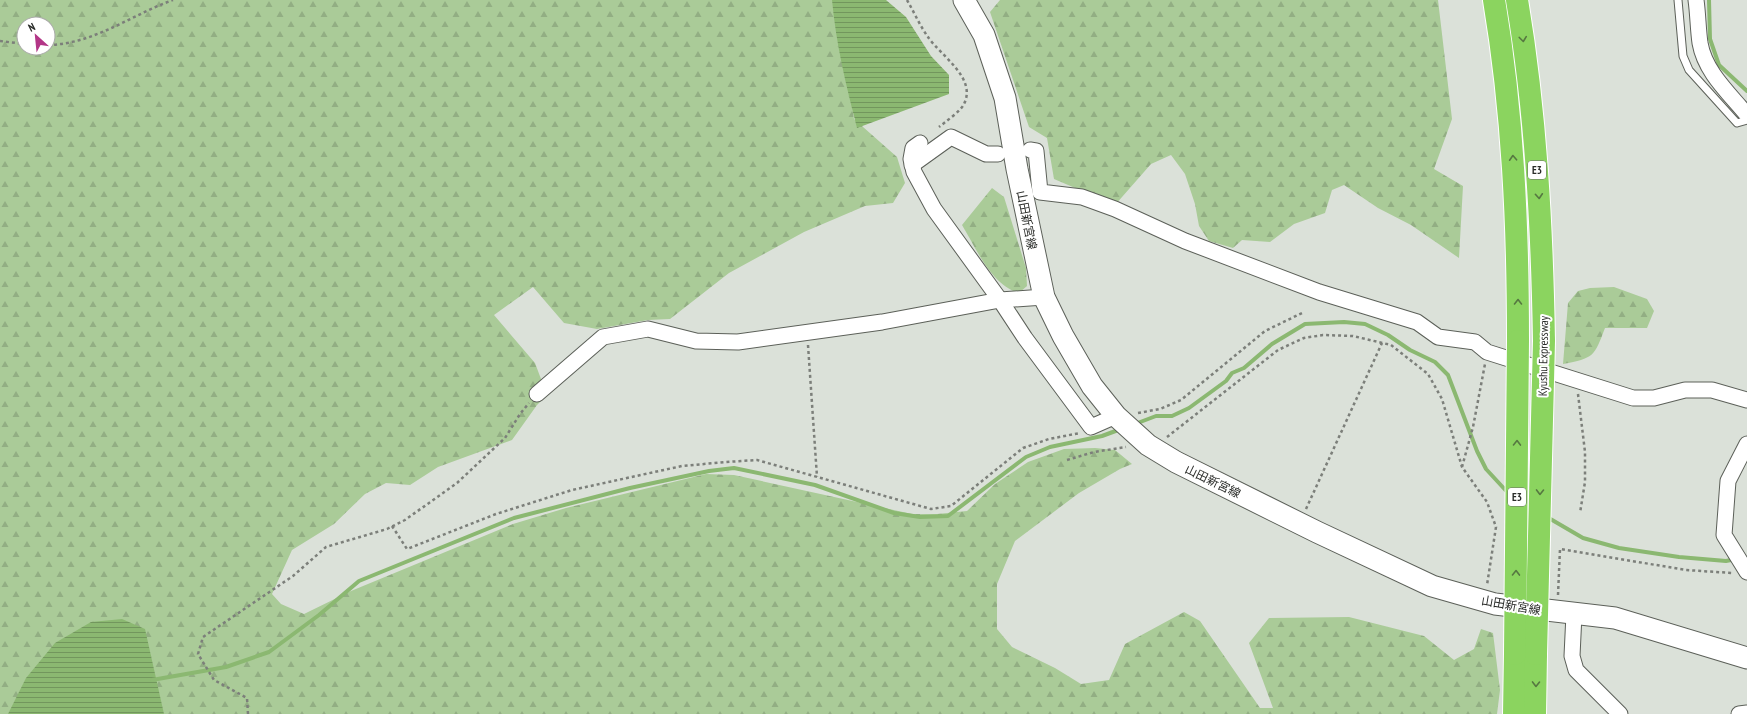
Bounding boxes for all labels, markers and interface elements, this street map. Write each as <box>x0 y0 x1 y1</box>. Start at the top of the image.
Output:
north arrow <box>16 16 56 56</box>
text: N <box>26 19 37 35</box>
one-way arrow <box>1518 35 1527 42</box>
one-way arrow <box>1509 155 1518 161</box>
road number: E3 <box>1528 161 1546 179</box>
street label: 山田新宮線 <box>1014 189 1040 251</box>
one-way arrow <box>1534 193 1543 199</box>
one-way arrow <box>1514 299 1522 305</box>
street label: Kyushu Expressway <box>1535 315 1551 396</box>
one-way arrow <box>1513 440 1521 446</box>
street label: 山田新宮線 <box>1183 461 1243 501</box>
road number: E3 <box>1508 488 1526 506</box>
one-way arrow <box>1536 489 1544 495</box>
one-way arrow <box>1512 570 1520 576</box>
street label: 山田新宮線 <box>1480 592 1542 618</box>
one-way arrow <box>1532 681 1540 687</box>

